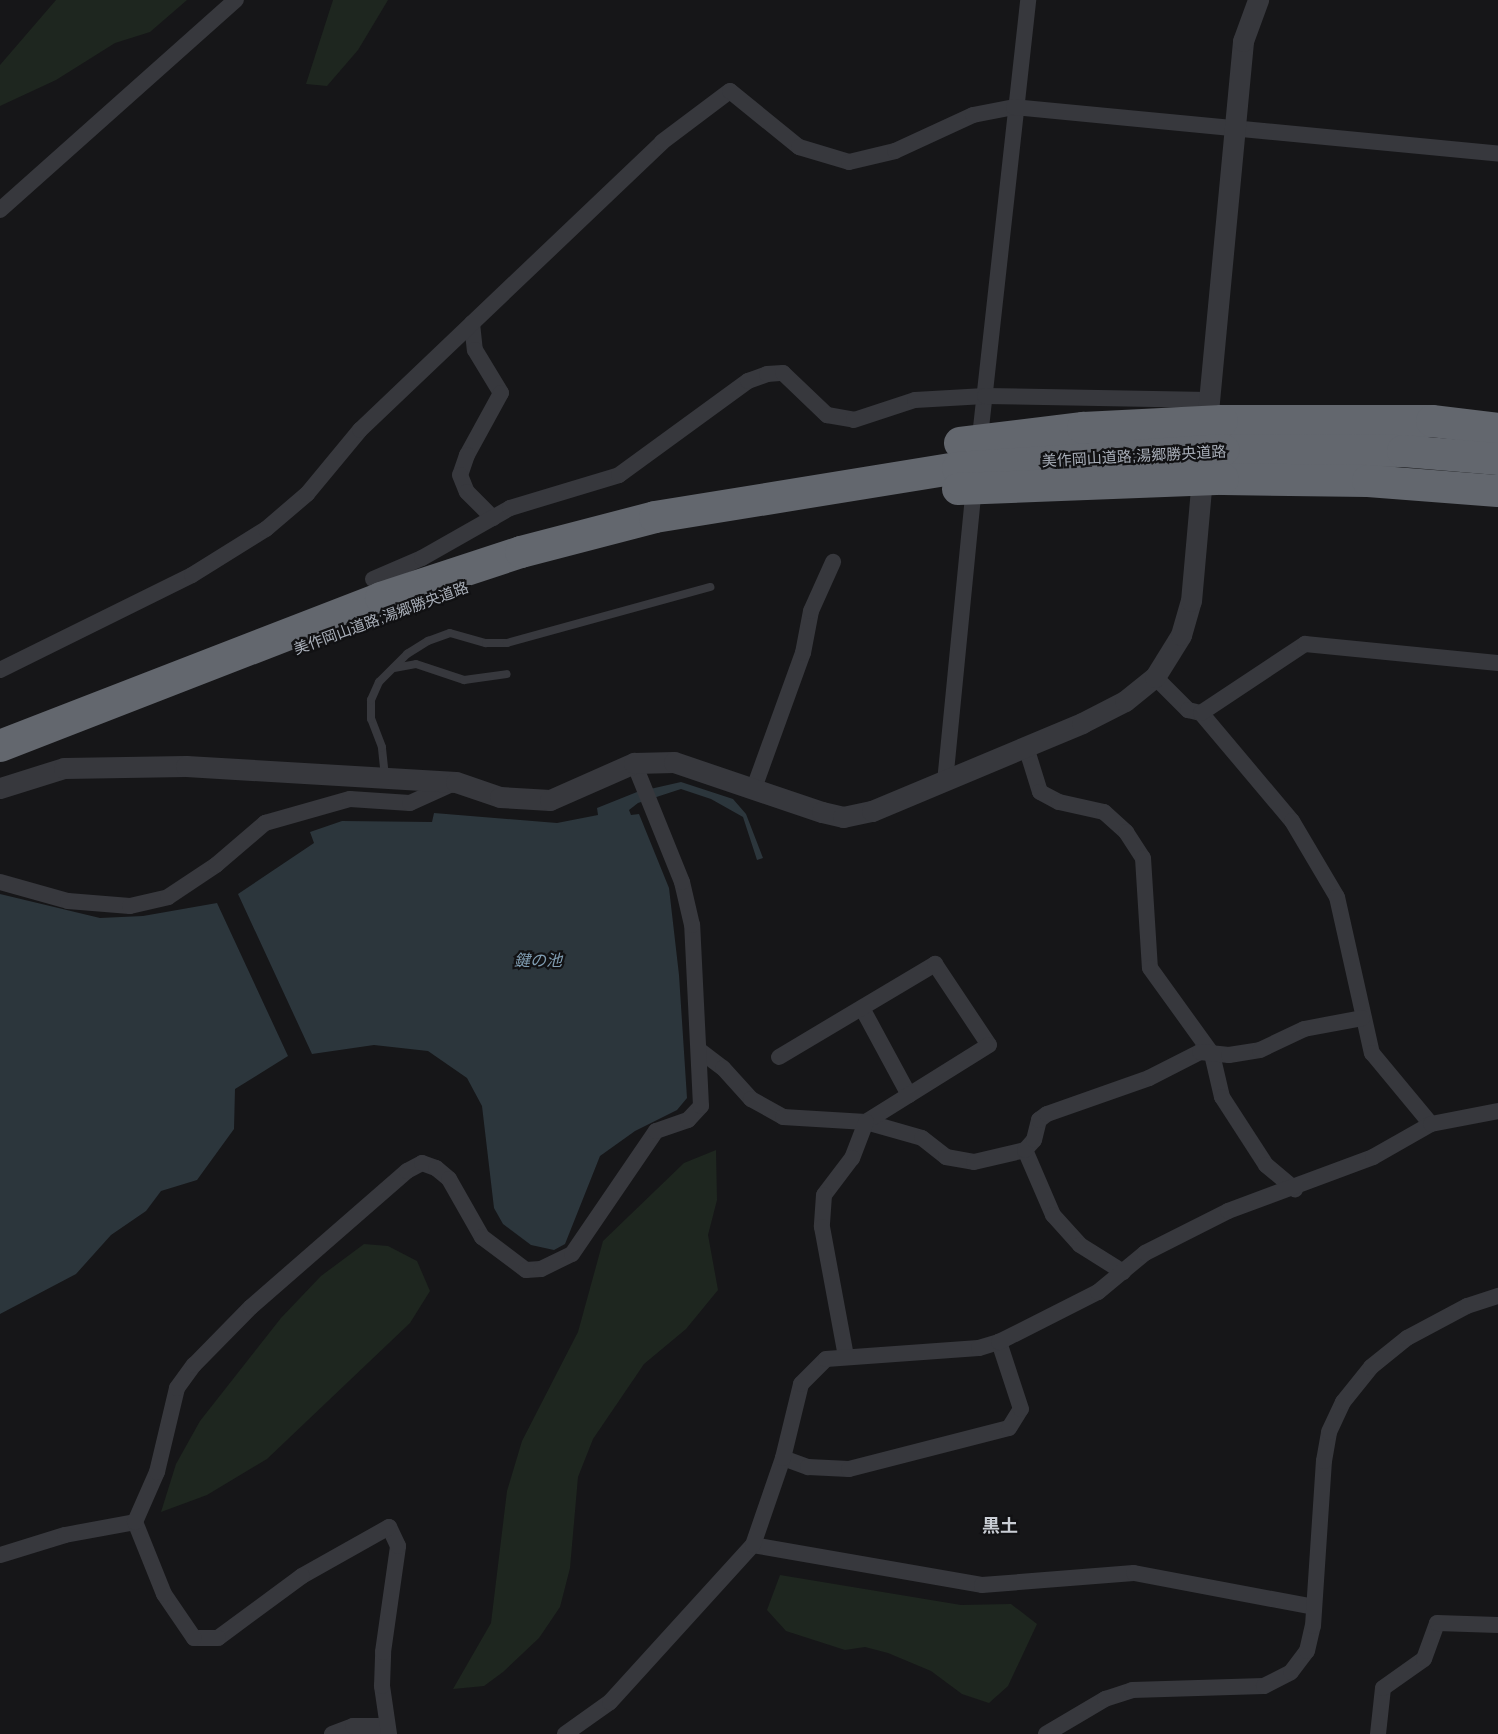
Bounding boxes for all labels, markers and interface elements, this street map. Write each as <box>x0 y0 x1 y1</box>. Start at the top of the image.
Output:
street label: 美作岡山道路;湯郷勝央道路 <box>1041 442 1227 470</box>
street label: 美作岡山道路;湯郷勝央道路 <box>291 578 471 658</box>
water label: 鍵の池 <box>514 950 562 970</box>
district label: 黒土 <box>982 1514 1018 1536</box>

